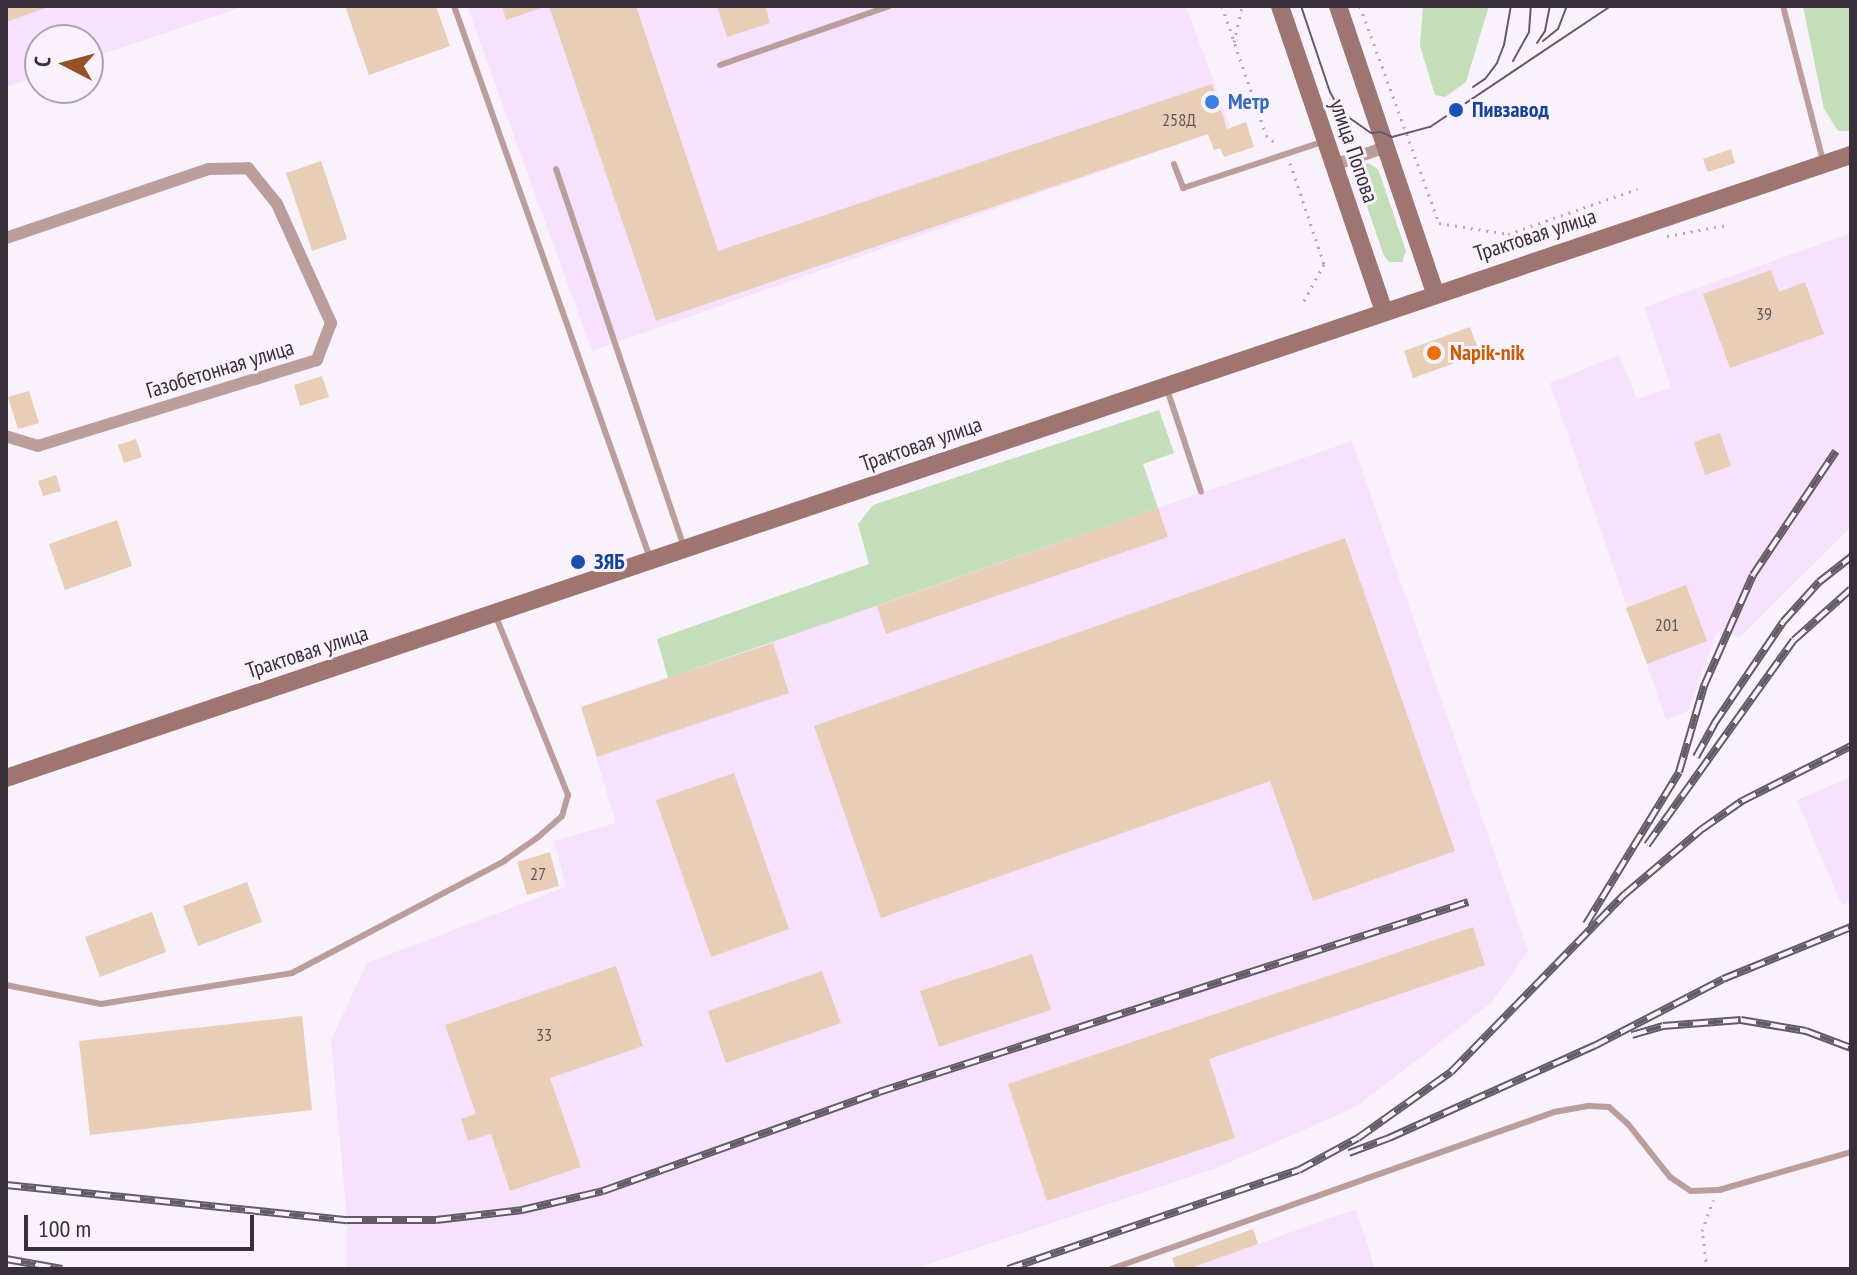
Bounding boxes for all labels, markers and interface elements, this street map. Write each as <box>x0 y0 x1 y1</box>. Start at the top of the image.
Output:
north arrow <box>24 24 104 104</box>
text: С <box>28 55 57 68</box>
place label: Метр <box>1228 89 1269 115</box>
marker: Метр <box>1203 93 1221 111</box>
street label: улица Попова <box>1324 96 1384 206</box>
place label: Пивзавод <box>1472 97 1549 123</box>
marker: Пивзавод <box>1447 101 1465 119</box>
house number: 258Д <box>1162 109 1196 131</box>
street label: Трактовая улица <box>1471 203 1599 267</box>
house number: 39 <box>1756 303 1772 325</box>
street label: Газобетонная улица <box>143 334 297 404</box>
place label: Napik-nik <box>1450 340 1525 366</box>
marker: Napik-nik <box>1425 344 1443 362</box>
street label: Трактовая улица <box>857 411 985 477</box>
place label: ЗЯБ <box>594 549 625 575</box>
marker: ЗЯБ <box>569 553 587 571</box>
house number: 201 <box>1655 614 1679 636</box>
street label: Трактовая улица <box>243 620 371 684</box>
house number: 27 <box>530 863 546 885</box>
house number: 33 <box>536 1024 552 1046</box>
scale bar <box>28 1199 258 1249</box>
text: 100 m <box>38 1213 91 1244</box>

